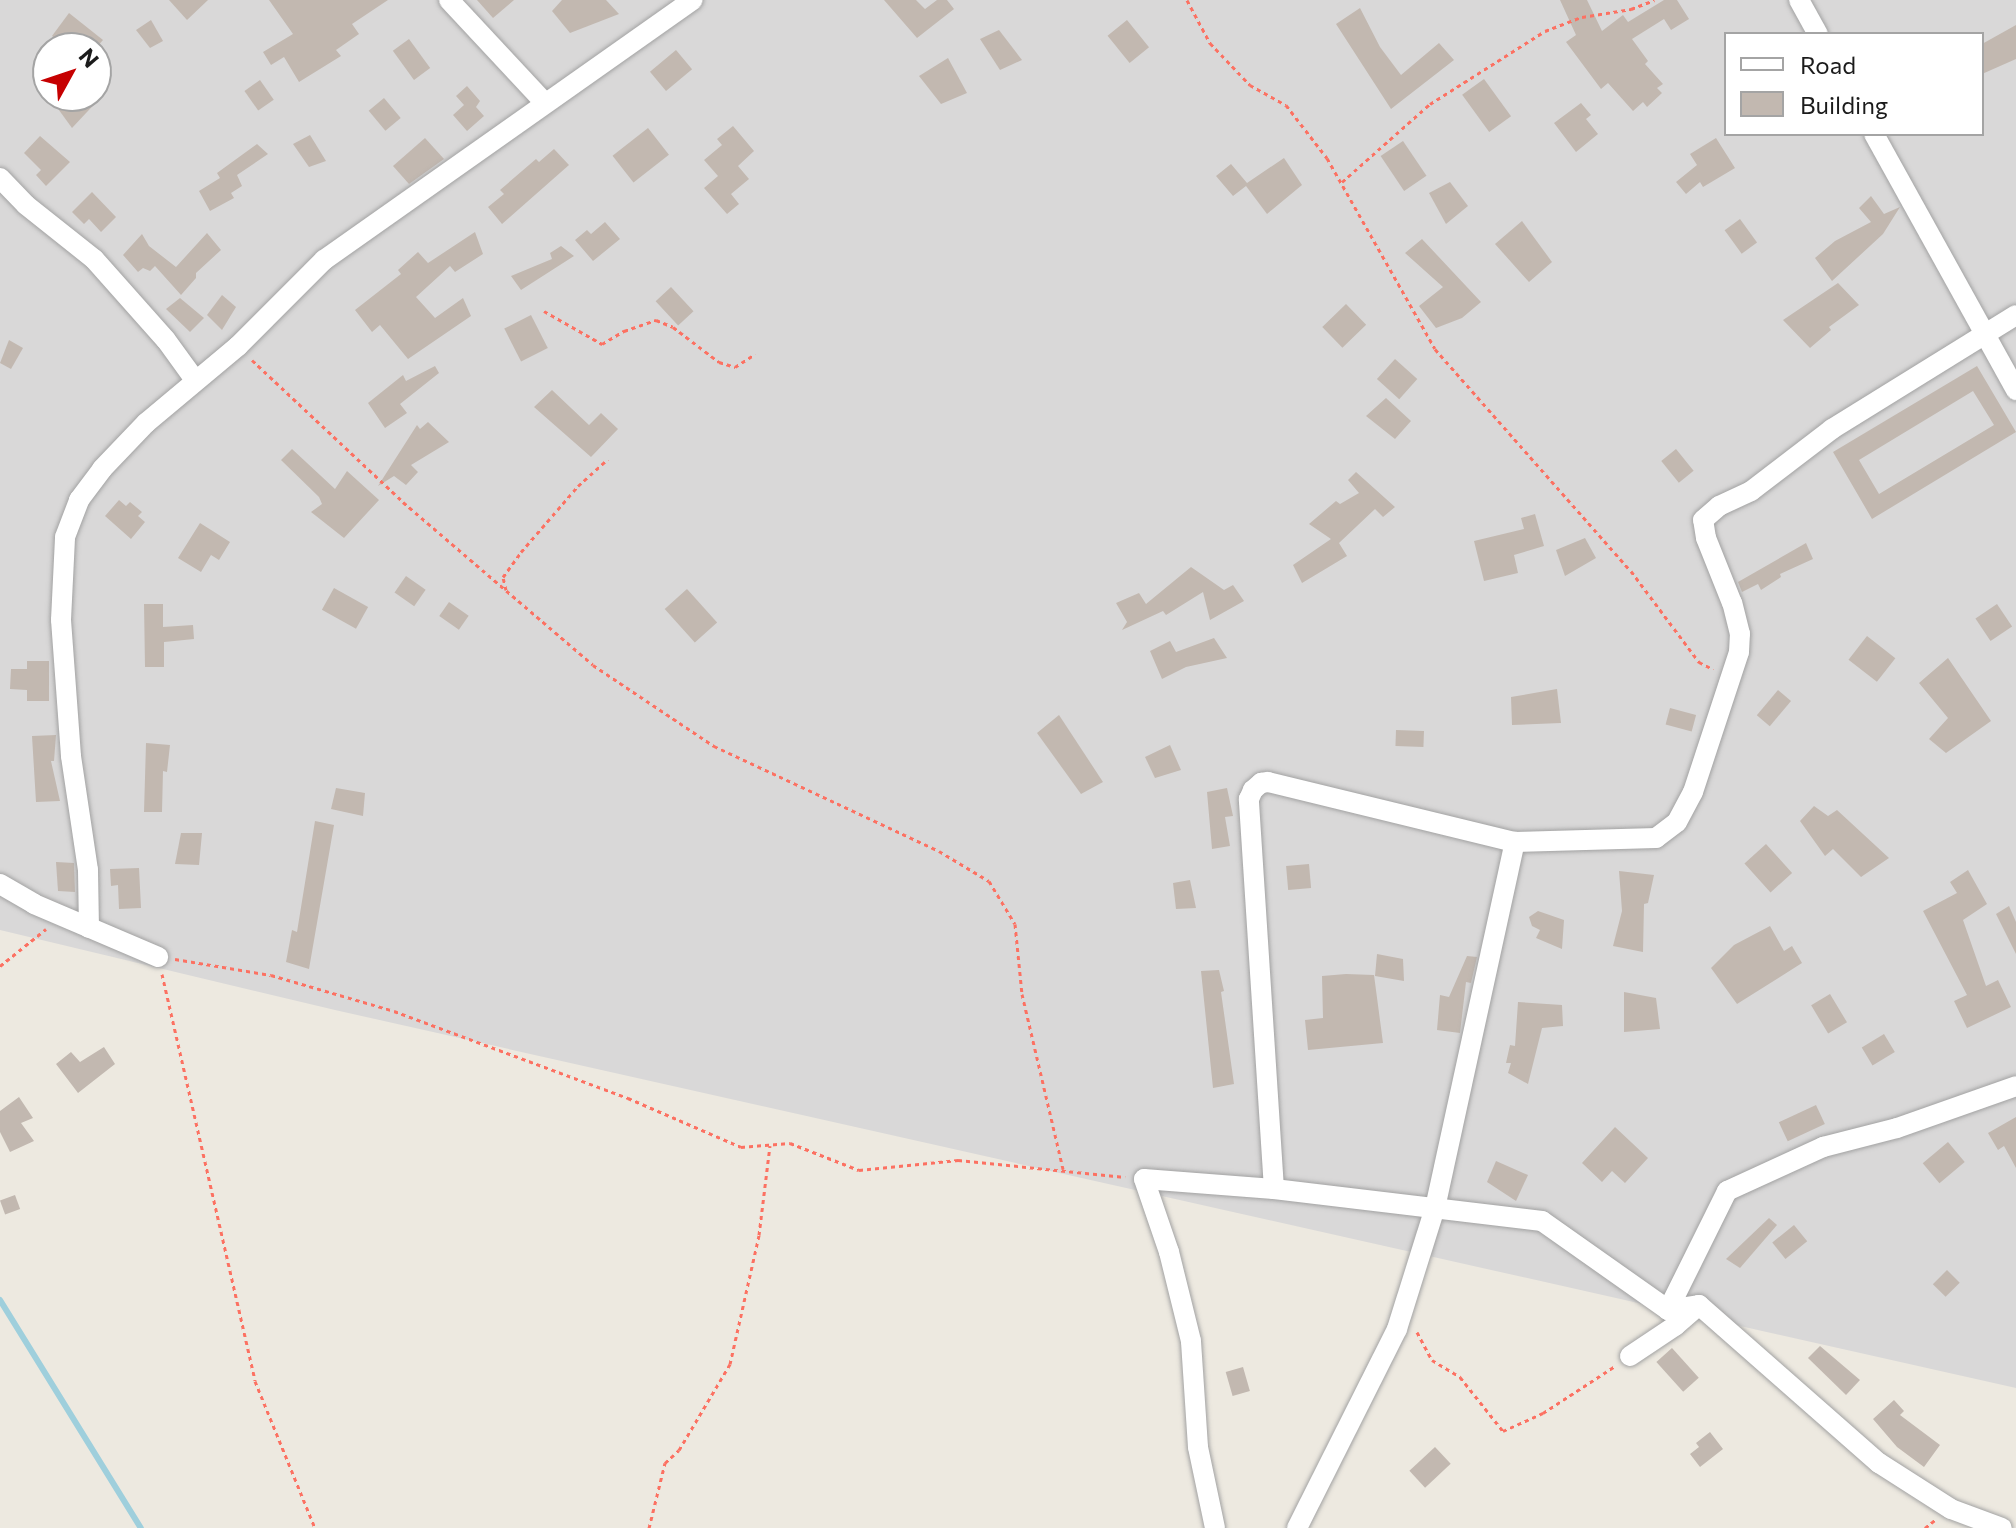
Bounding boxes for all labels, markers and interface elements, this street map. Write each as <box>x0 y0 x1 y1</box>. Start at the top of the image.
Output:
north arrow <box>32 32 112 112</box>
legend <box>1724 32 1984 136</box>
text: N <box>74 43 105 73</box>
text: Road <box>1800 50 1856 79</box>
text: Building <box>1800 90 1888 119</box>

